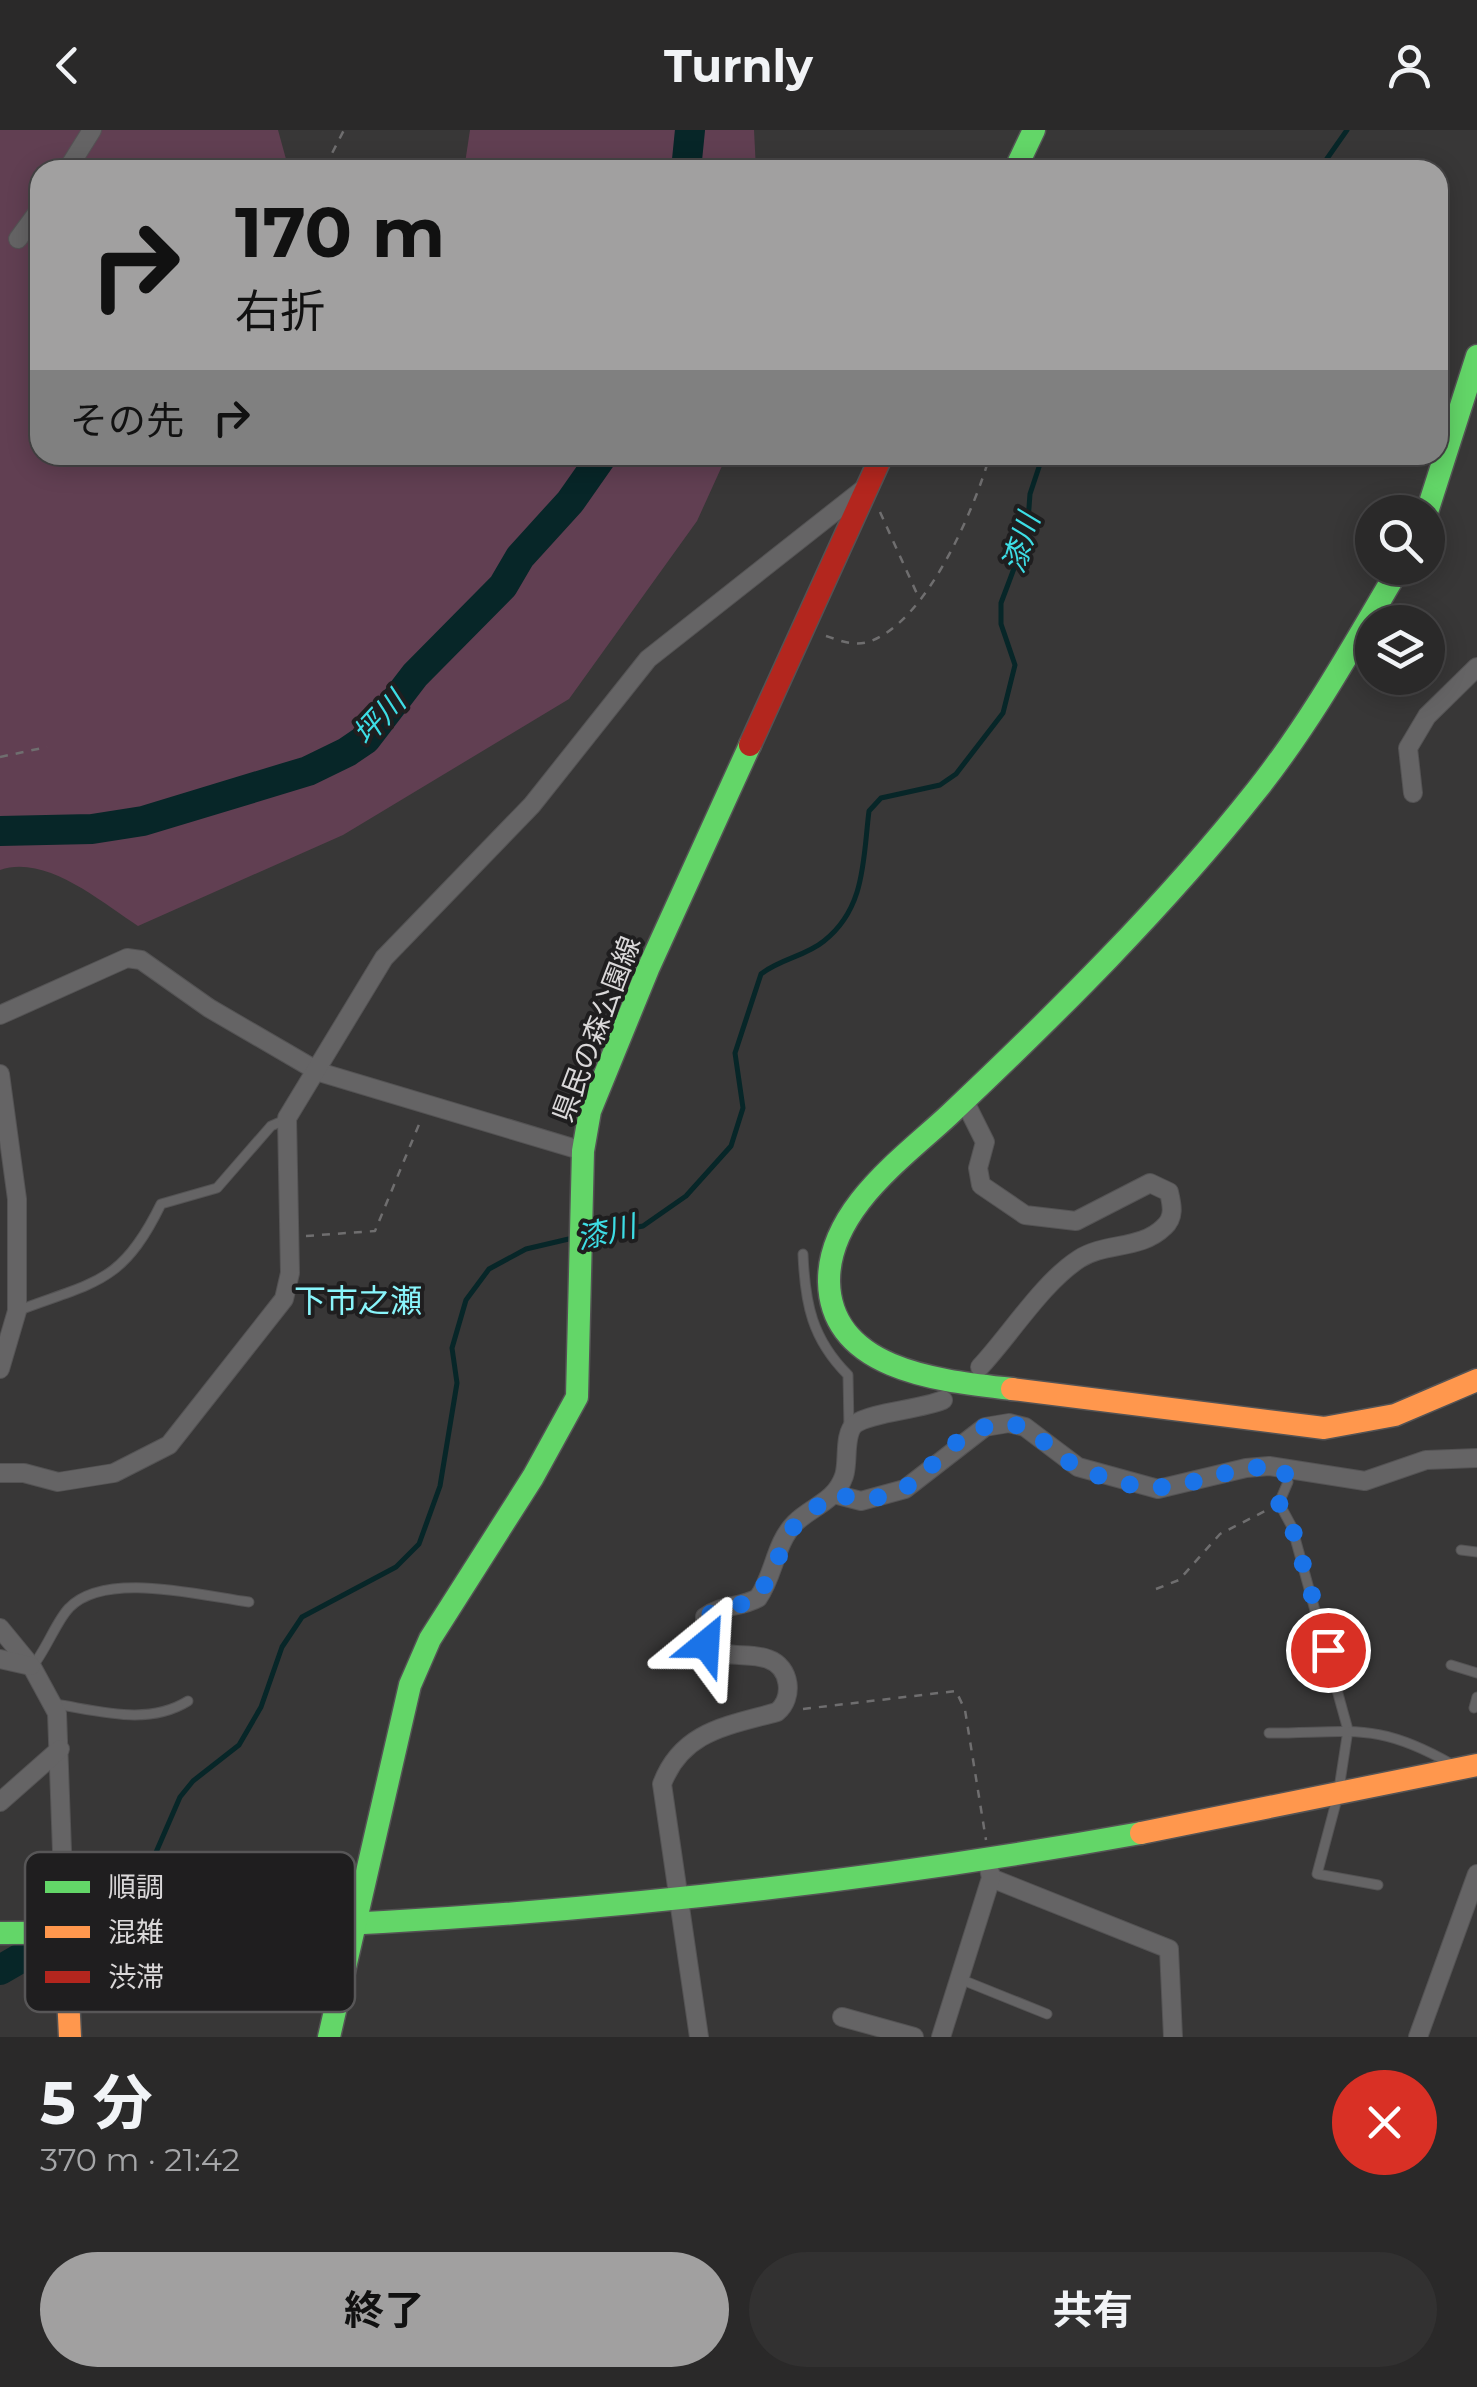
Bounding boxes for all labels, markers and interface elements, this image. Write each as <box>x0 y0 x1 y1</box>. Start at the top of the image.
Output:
icon: back <box>40 38 95 93</box>
text: Turnly <box>664 38 813 93</box>
icon: person <box>1382 38 1437 93</box>
text: 170 m <box>235 189 445 275</box>
icon: right <box>70 200 200 330</box>
text: 右折 <box>235 283 325 338</box>
icon: right <box>204 390 259 445</box>
text: その先 <box>70 397 184 444</box>
map controls <box>1355 495 1445 695</box>
button: search <box>1355 495 1445 585</box>
water label: 漆川 <box>995 506 1048 577</box>
button: layers <box>1355 605 1445 695</box>
water label: 坪川 <box>345 681 415 753</box>
street label: 県民の森公園線 <box>545 931 647 1127</box>
water label: 漆川 <box>573 1207 642 1257</box>
district label: 下市之瀬 <box>294 1281 422 1320</box>
position arrow <box>654 1592 758 1696</box>
pin <box>1286 1608 1371 1693</box>
icon: arrive <box>1301 1623 1356 1678</box>
legend <box>25 1852 355 2012</box>
text: 順調 <box>108 1870 164 1904</box>
text: 混雑 <box>108 1915 164 1949</box>
text: 渋滞 <box>108 1960 164 1994</box>
text: 5 分 <box>40 2066 153 2139</box>
button: close <box>1332 2070 1437 2175</box>
text: 370 m · 21:42 <box>40 2140 240 2179</box>
button: 終了 <box>40 2252 729 2367</box>
button: 共有 <box>749 2252 1437 2367</box>

